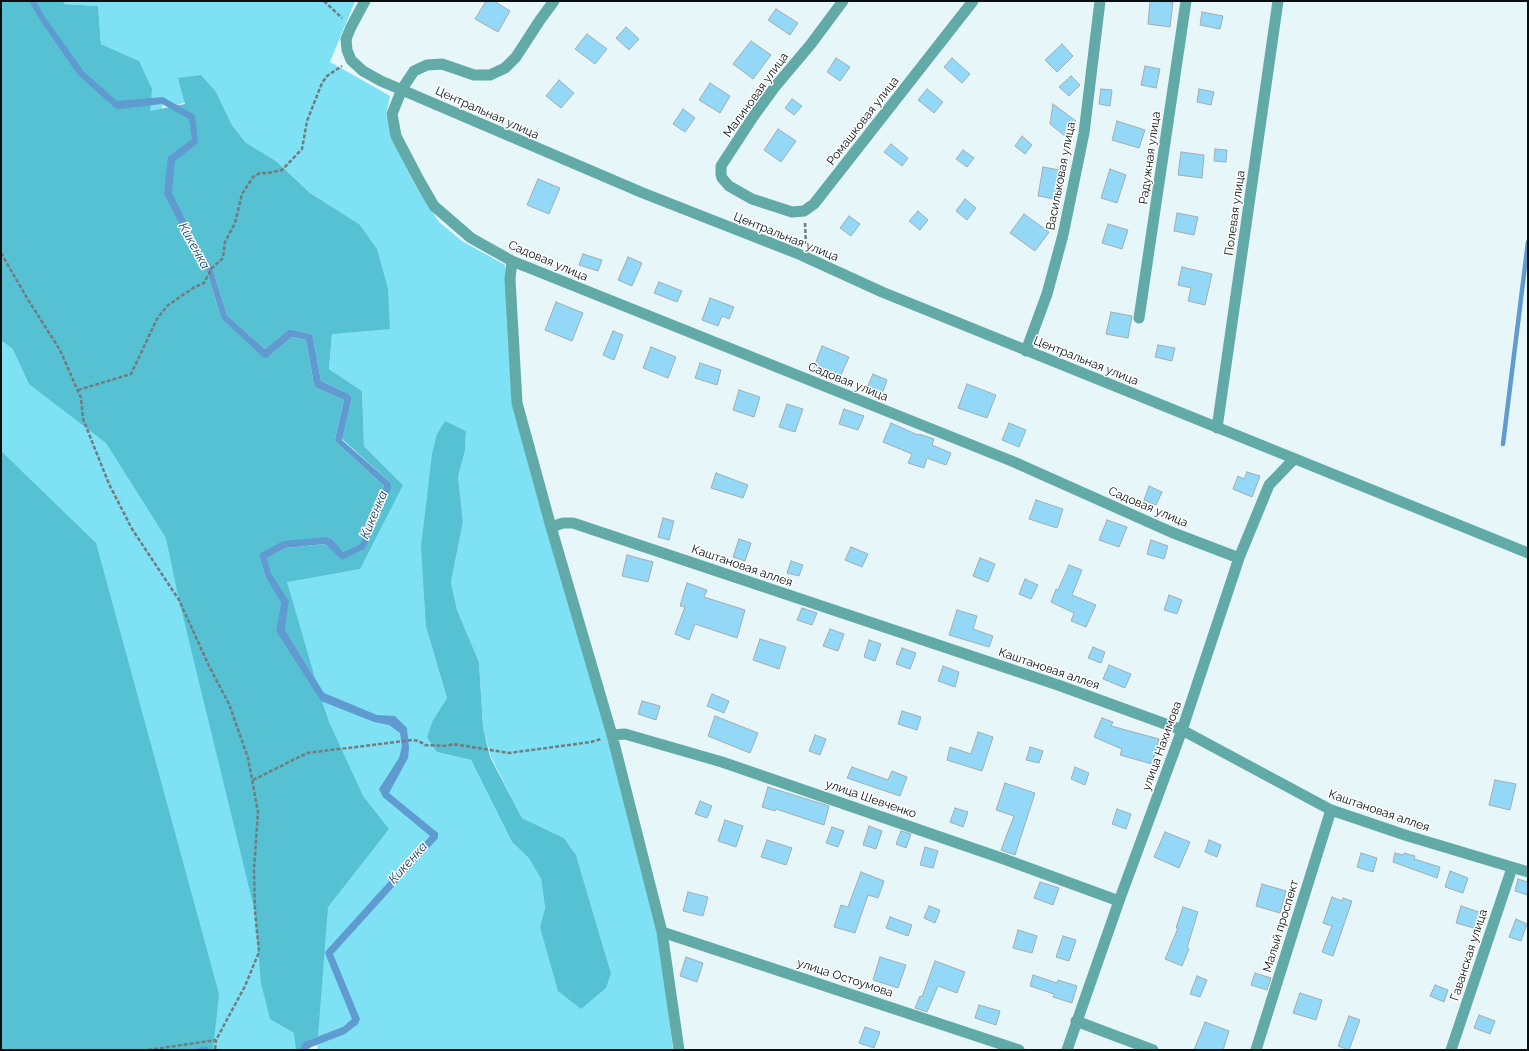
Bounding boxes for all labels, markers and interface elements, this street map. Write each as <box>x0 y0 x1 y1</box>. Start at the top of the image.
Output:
street label: Малиновая улица <box>720 50 792 140</box>
street label: Ромашковая улица <box>824 74 902 168</box>
street label: Центральная улица <box>433 84 541 142</box>
street label: Радужная улица <box>1136 111 1164 205</box>
street label: Васильковая улица <box>1043 121 1079 231</box>
street label: Полевая улица <box>1222 170 1248 256</box>
street label: Центральная улица <box>731 209 841 265</box>
water label: Кикенка <box>175 220 213 272</box>
street label: Садовая улица <box>506 238 590 284</box>
street label: Центральная улица <box>1031 333 1141 389</box>
street label: Садовая улица <box>806 359 890 405</box>
street label: Садовая улица <box>1106 484 1190 530</box>
water label: Кикенка <box>357 489 391 541</box>
street label: Каштановая аллея <box>690 542 794 590</box>
street label: Каштановая аллея <box>997 645 1101 693</box>
street label: улица Нахимова <box>1139 699 1185 793</box>
street label: улица Шевченко <box>824 777 918 821</box>
street label: Каштановая аллея <box>1327 787 1431 835</box>
water label: Кикенка <box>385 839 431 887</box>
street label: Малый проспект <box>1260 878 1302 974</box>
street label: Гаванская улица <box>1447 907 1491 1003</box>
street label: улица Остоумова <box>795 956 895 1000</box>

